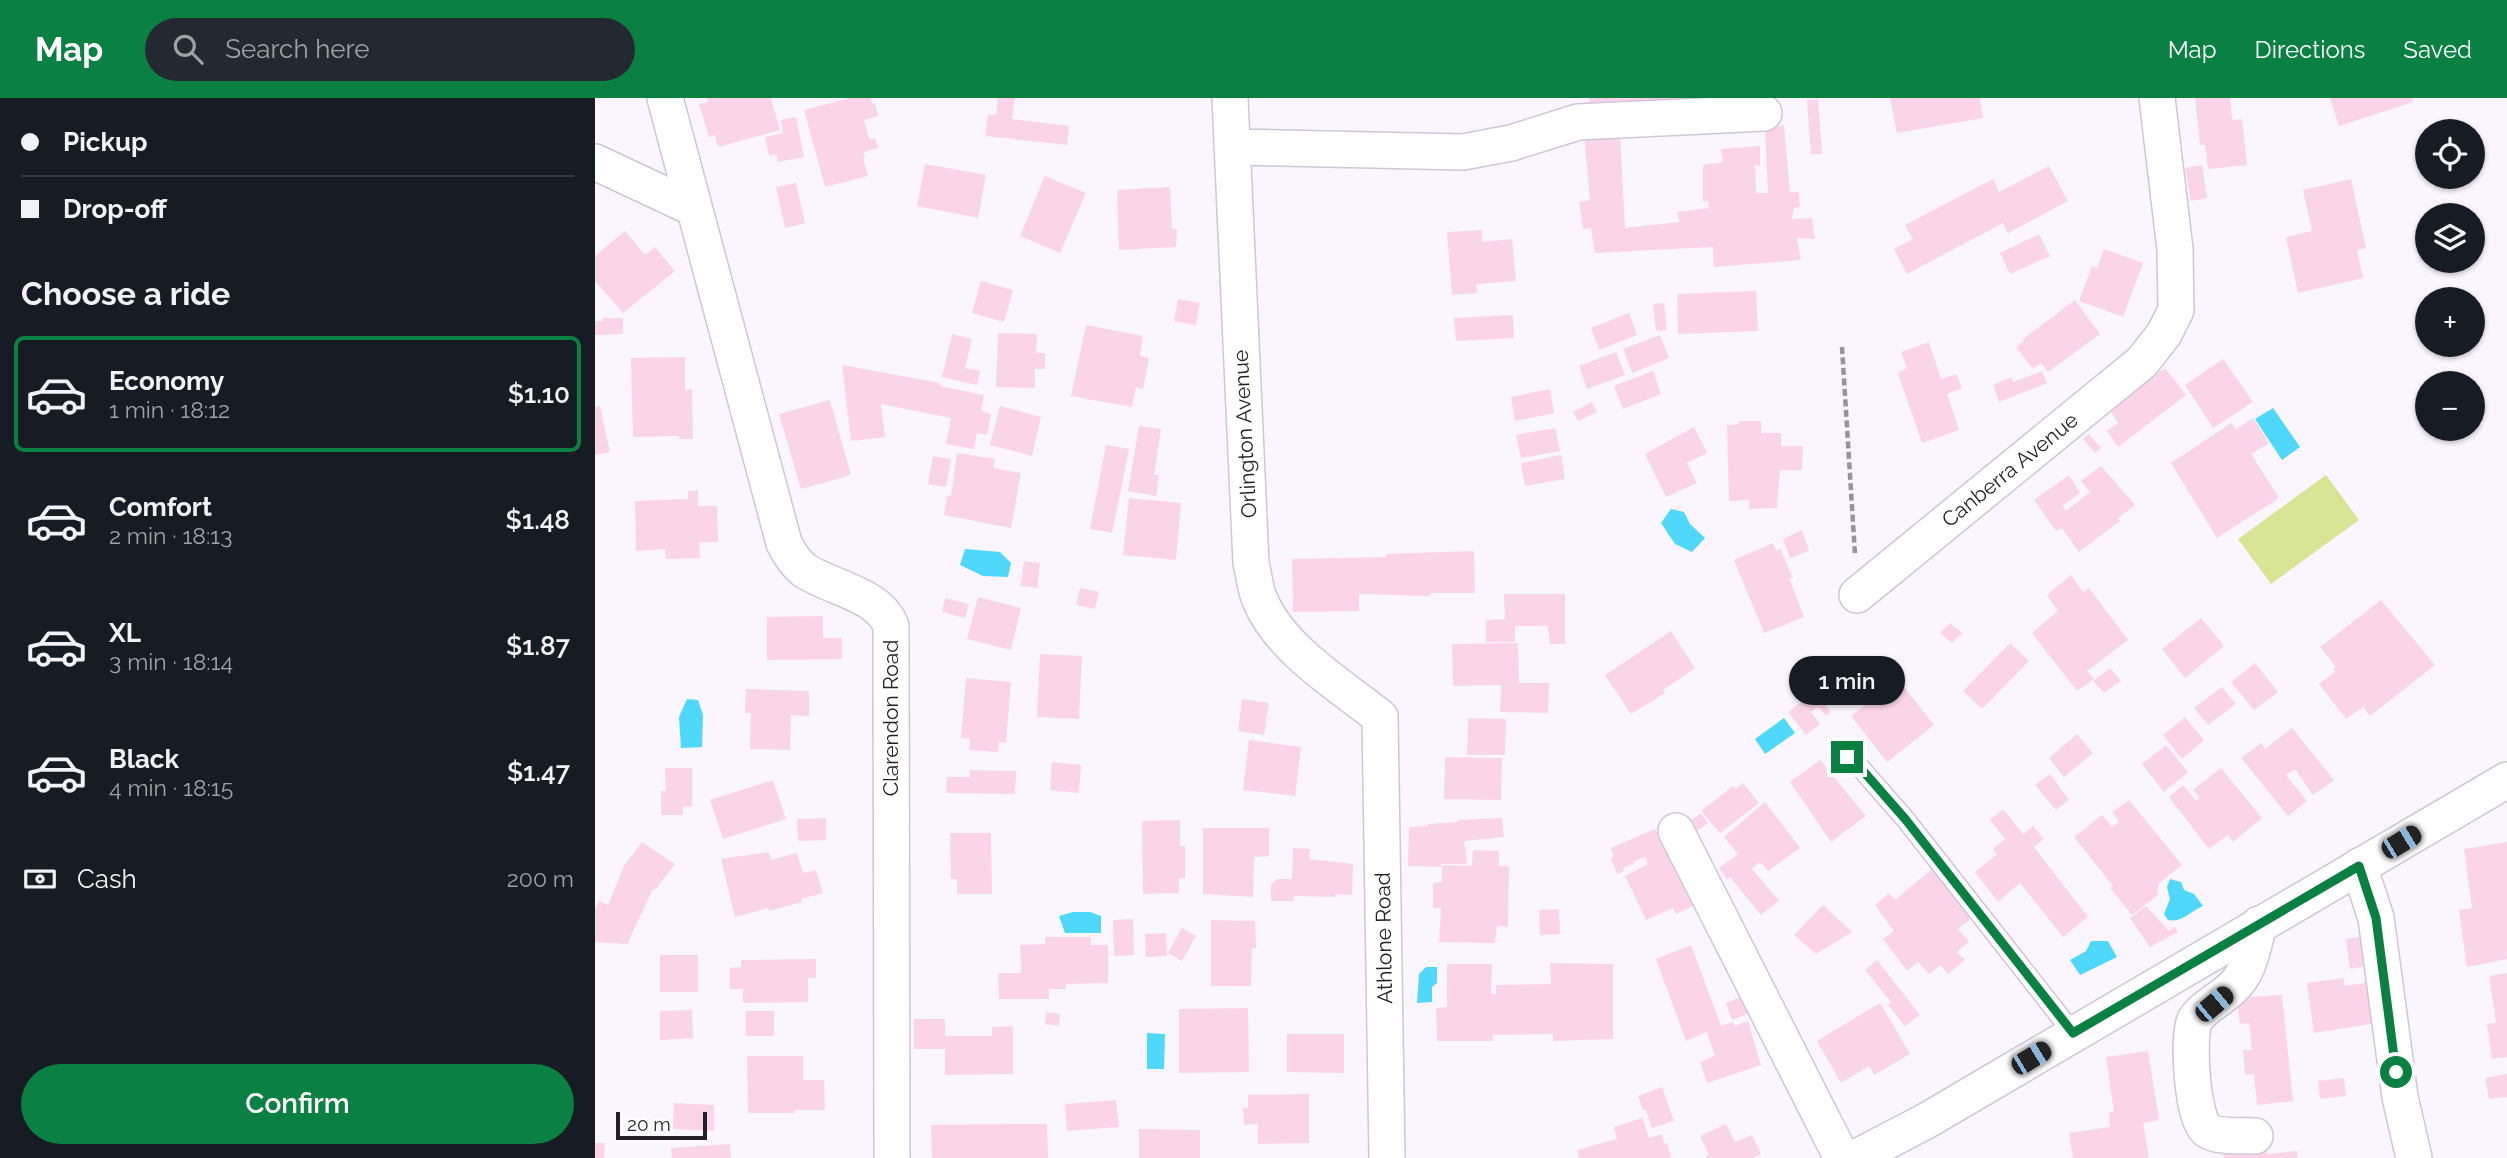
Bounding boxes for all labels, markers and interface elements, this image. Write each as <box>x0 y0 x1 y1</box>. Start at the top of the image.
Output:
search box <box>145 18 635 81</box>
text: Map <box>35 30 103 69</box>
icon: search <box>169 30 207 68</box>
text: Search here <box>225 34 370 64</box>
text: Map <box>2168 35 2217 64</box>
text: Directions <box>2255 35 2365 64</box>
text: Saved <box>2403 35 2472 64</box>
map controls <box>2415 119 2485 441</box>
button: locate <box>2415 119 2485 189</box>
text: Pickup <box>63 127 148 157</box>
text: Drop-off <box>63 194 167 224</box>
button: layers <box>2415 203 2485 273</box>
text: Choose a ride <box>21 275 230 312</box>
button: + <box>2415 287 2485 357</box>
street label: Orlington Avenue <box>1228 349 1261 519</box>
icon: car <box>25 363 88 426</box>
text: Economy <box>109 366 224 396</box>
button: − <box>2415 371 2485 441</box>
text: $1.10 <box>508 379 570 409</box>
text: 1 min · 18:12 <box>109 396 230 423</box>
street label: Canberra Avenue <box>1937 407 2083 532</box>
icon: car <box>25 489 88 552</box>
text: Comfort <box>109 492 212 522</box>
text: $1.48 <box>506 505 570 535</box>
text: 2 min · 18:13 <box>109 522 232 549</box>
icon: car <box>25 615 88 678</box>
text: XL <box>109 618 141 648</box>
text: $1.87 <box>506 631 570 661</box>
street label: Clarendon Road <box>878 640 903 796</box>
text: 3 min · 18:14 <box>109 648 233 675</box>
callout: 1 min <box>1789 656 1905 704</box>
text: 1 min <box>1818 667 1876 694</box>
icon: car <box>25 741 88 804</box>
route end <box>1831 741 1863 773</box>
text: Black <box>109 744 179 774</box>
text: $1.47 <box>507 757 570 787</box>
text: 4 min · 18:15 <box>109 774 233 801</box>
car <box>2378 822 2425 862</box>
icon: cash <box>21 860 59 898</box>
text: Cash <box>77 864 137 894</box>
text: 200 m <box>507 865 574 892</box>
street label: Athlone Road <box>1370 872 1397 1004</box>
car <box>2192 982 2237 1026</box>
car <box>2008 1038 2055 1078</box>
route start <box>2380 1056 2412 1088</box>
button: Confirm <box>21 1064 574 1144</box>
scale bar <box>616 1109 707 1141</box>
text: 20 m <box>627 1113 671 1135</box>

